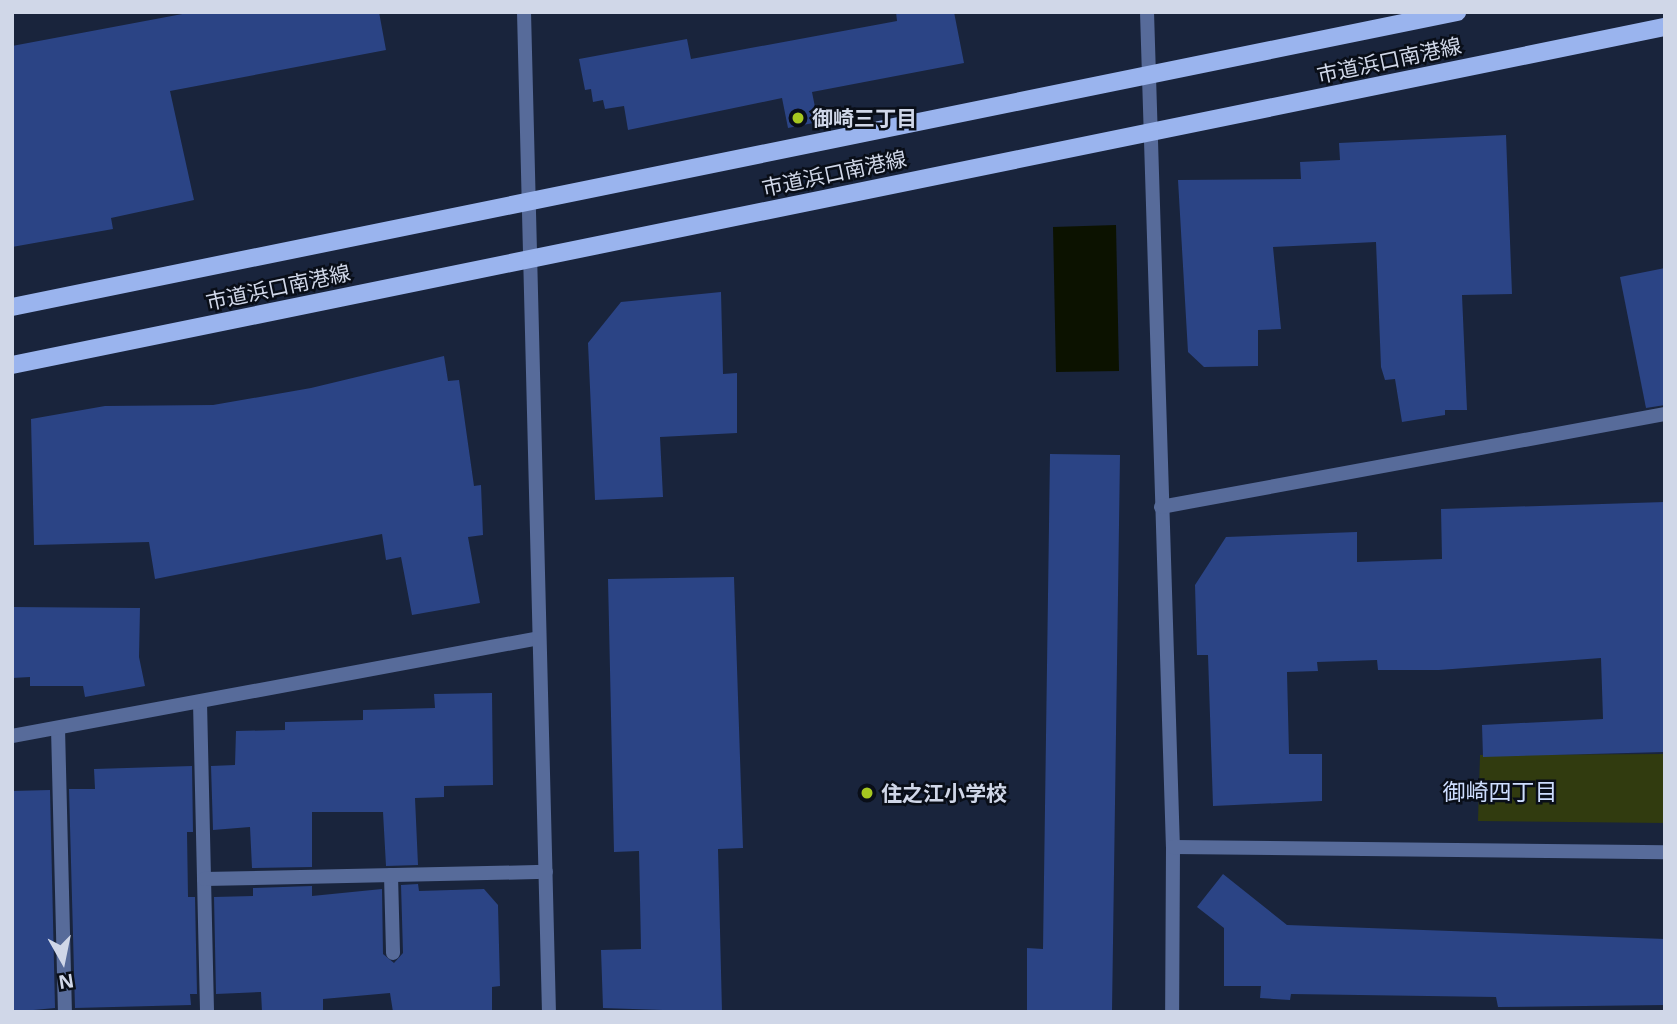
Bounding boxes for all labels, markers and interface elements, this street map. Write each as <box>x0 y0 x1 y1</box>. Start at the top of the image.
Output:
street label: 市道浜口南港線 <box>1314 32 1464 88</box>
place label: 御崎三丁目 <box>812 105 917 131</box>
marker: 御崎三丁目 <box>790 110 806 126</box>
street label: 市道浜口南港線 <box>759 145 909 201</box>
street label: 市道浜口南港線 <box>203 259 353 315</box>
district label: 御崎四丁目 <box>1443 777 1557 805</box>
place label: 住之江小学校 <box>881 780 1007 806</box>
marker: 住之江小学校 <box>859 785 875 801</box>
north arrow <box>28 926 98 996</box>
text: N <box>57 968 76 996</box>

